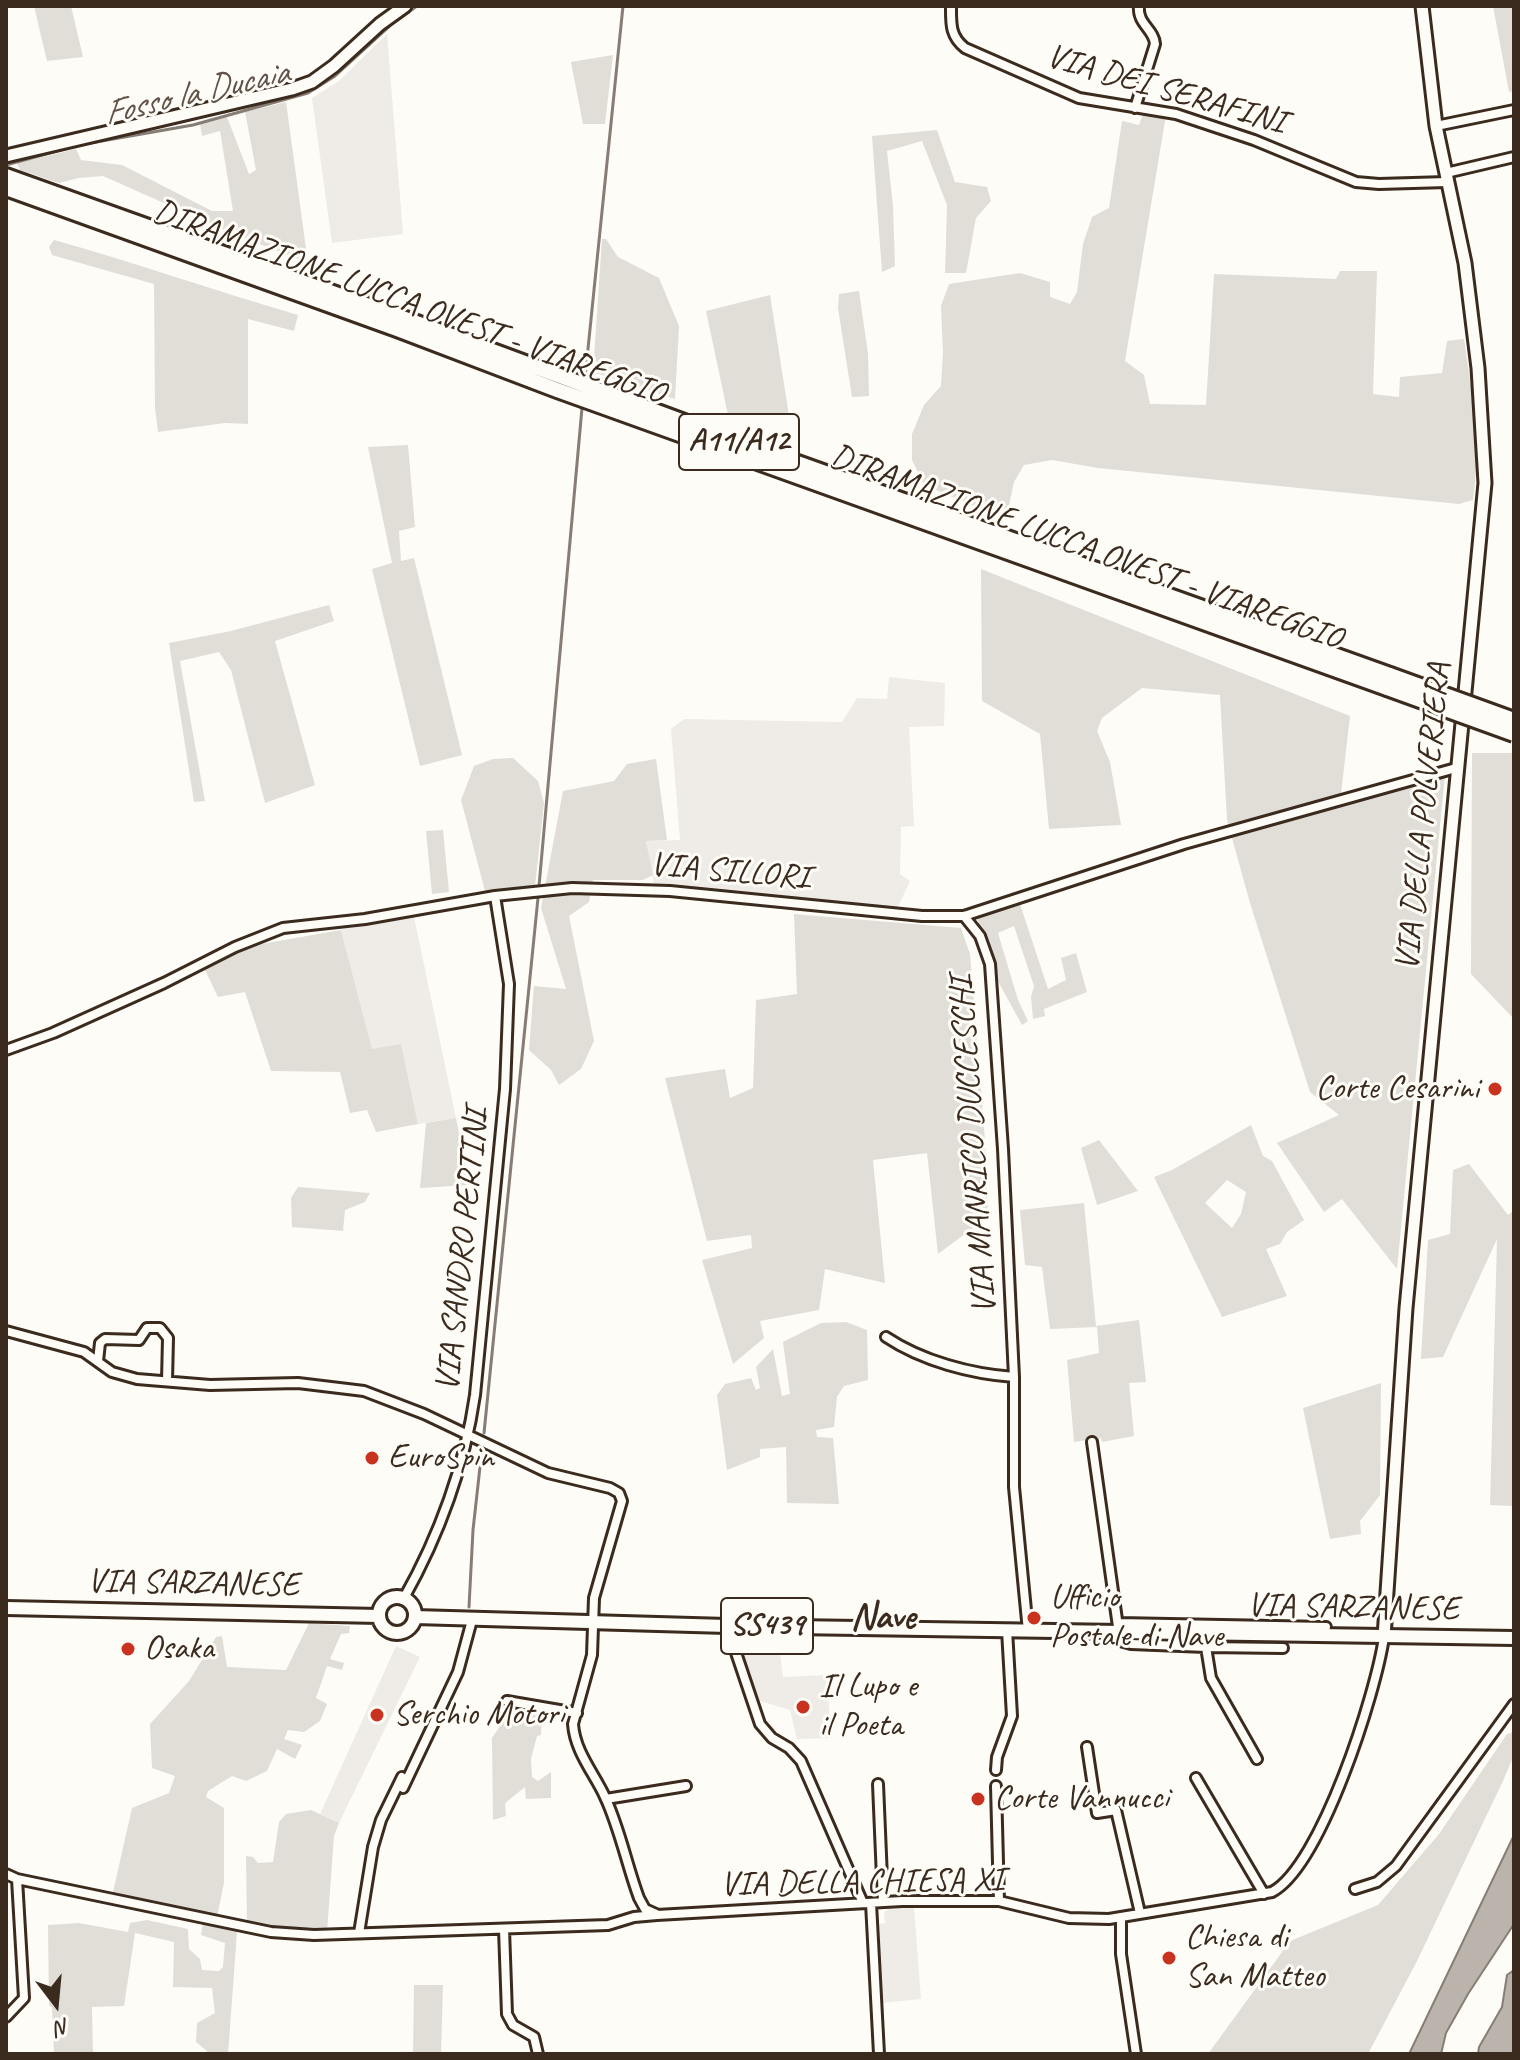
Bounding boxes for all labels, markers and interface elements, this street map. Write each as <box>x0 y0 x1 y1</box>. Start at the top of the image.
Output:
street label: VIA DEI SERAFINI <box>1042 36 1290 144</box>
water label: Fosso la Ducaia <box>99 52 293 136</box>
street label: DIRAMAZIONE LUCCA OVEST - VIAREGGIO <box>148 191 670 415</box>
road number: A11/A12 <box>679 414 799 470</box>
street label: DIRAMAZIONE LUCCA OVEST - VIAREGGIO <box>825 436 1347 660</box>
street label: VIA DELLA POLVERIERA <box>1388 661 1460 973</box>
street label: VIA SILLORI <box>649 845 811 899</box>
street label: VIA MANRICO DUCCESCHI <box>942 975 1006 1315</box>
place label: Corte Cesarini <box>1316 1069 1479 1109</box>
marker: Corte Cesarini <box>1486 1080 1504 1098</box>
street label: VIA SANDRO PERTINI <box>428 1107 498 1393</box>
place label: EuroSpin <box>388 1438 494 1478</box>
marker: EuroSpin <box>363 1449 381 1467</box>
street label: VIA SARZANESE <box>87 1562 299 1606</box>
place label: Ufficio Postale di Nave <box>1050 1578 1223 1658</box>
street label: VIA SARZANESE <box>1247 1586 1459 1630</box>
district label: Nave <box>851 1595 915 1641</box>
road number: SS439 <box>721 1598 813 1654</box>
marker: Ufficio Postale di Nave <box>1025 1609 1043 1627</box>
place label: Osaka <box>144 1629 214 1669</box>
marker: Osaka <box>119 1640 137 1658</box>
place label: Il Lupo e il Poeta <box>819 1667 917 1746</box>
place label: Serchio Motori <box>393 1695 564 1735</box>
marker: Il Lupo e il Poeta <box>794 1698 812 1716</box>
marker: Serchio Motori <box>368 1706 386 1724</box>
place label: Corte Vannucci <box>994 1779 1169 1819</box>
marker: Corte Vannucci <box>969 1790 987 1808</box>
street label: VIA DELLA CHIESA XI <box>720 1860 1004 1906</box>
place label: Chiesa di San Matteo <box>1185 1918 1324 1998</box>
marker: Chiesa di San Matteo <box>1160 1949 1178 1967</box>
north arrow <box>16 1964 96 2044</box>
text: N <box>52 2012 73 2042</box>

